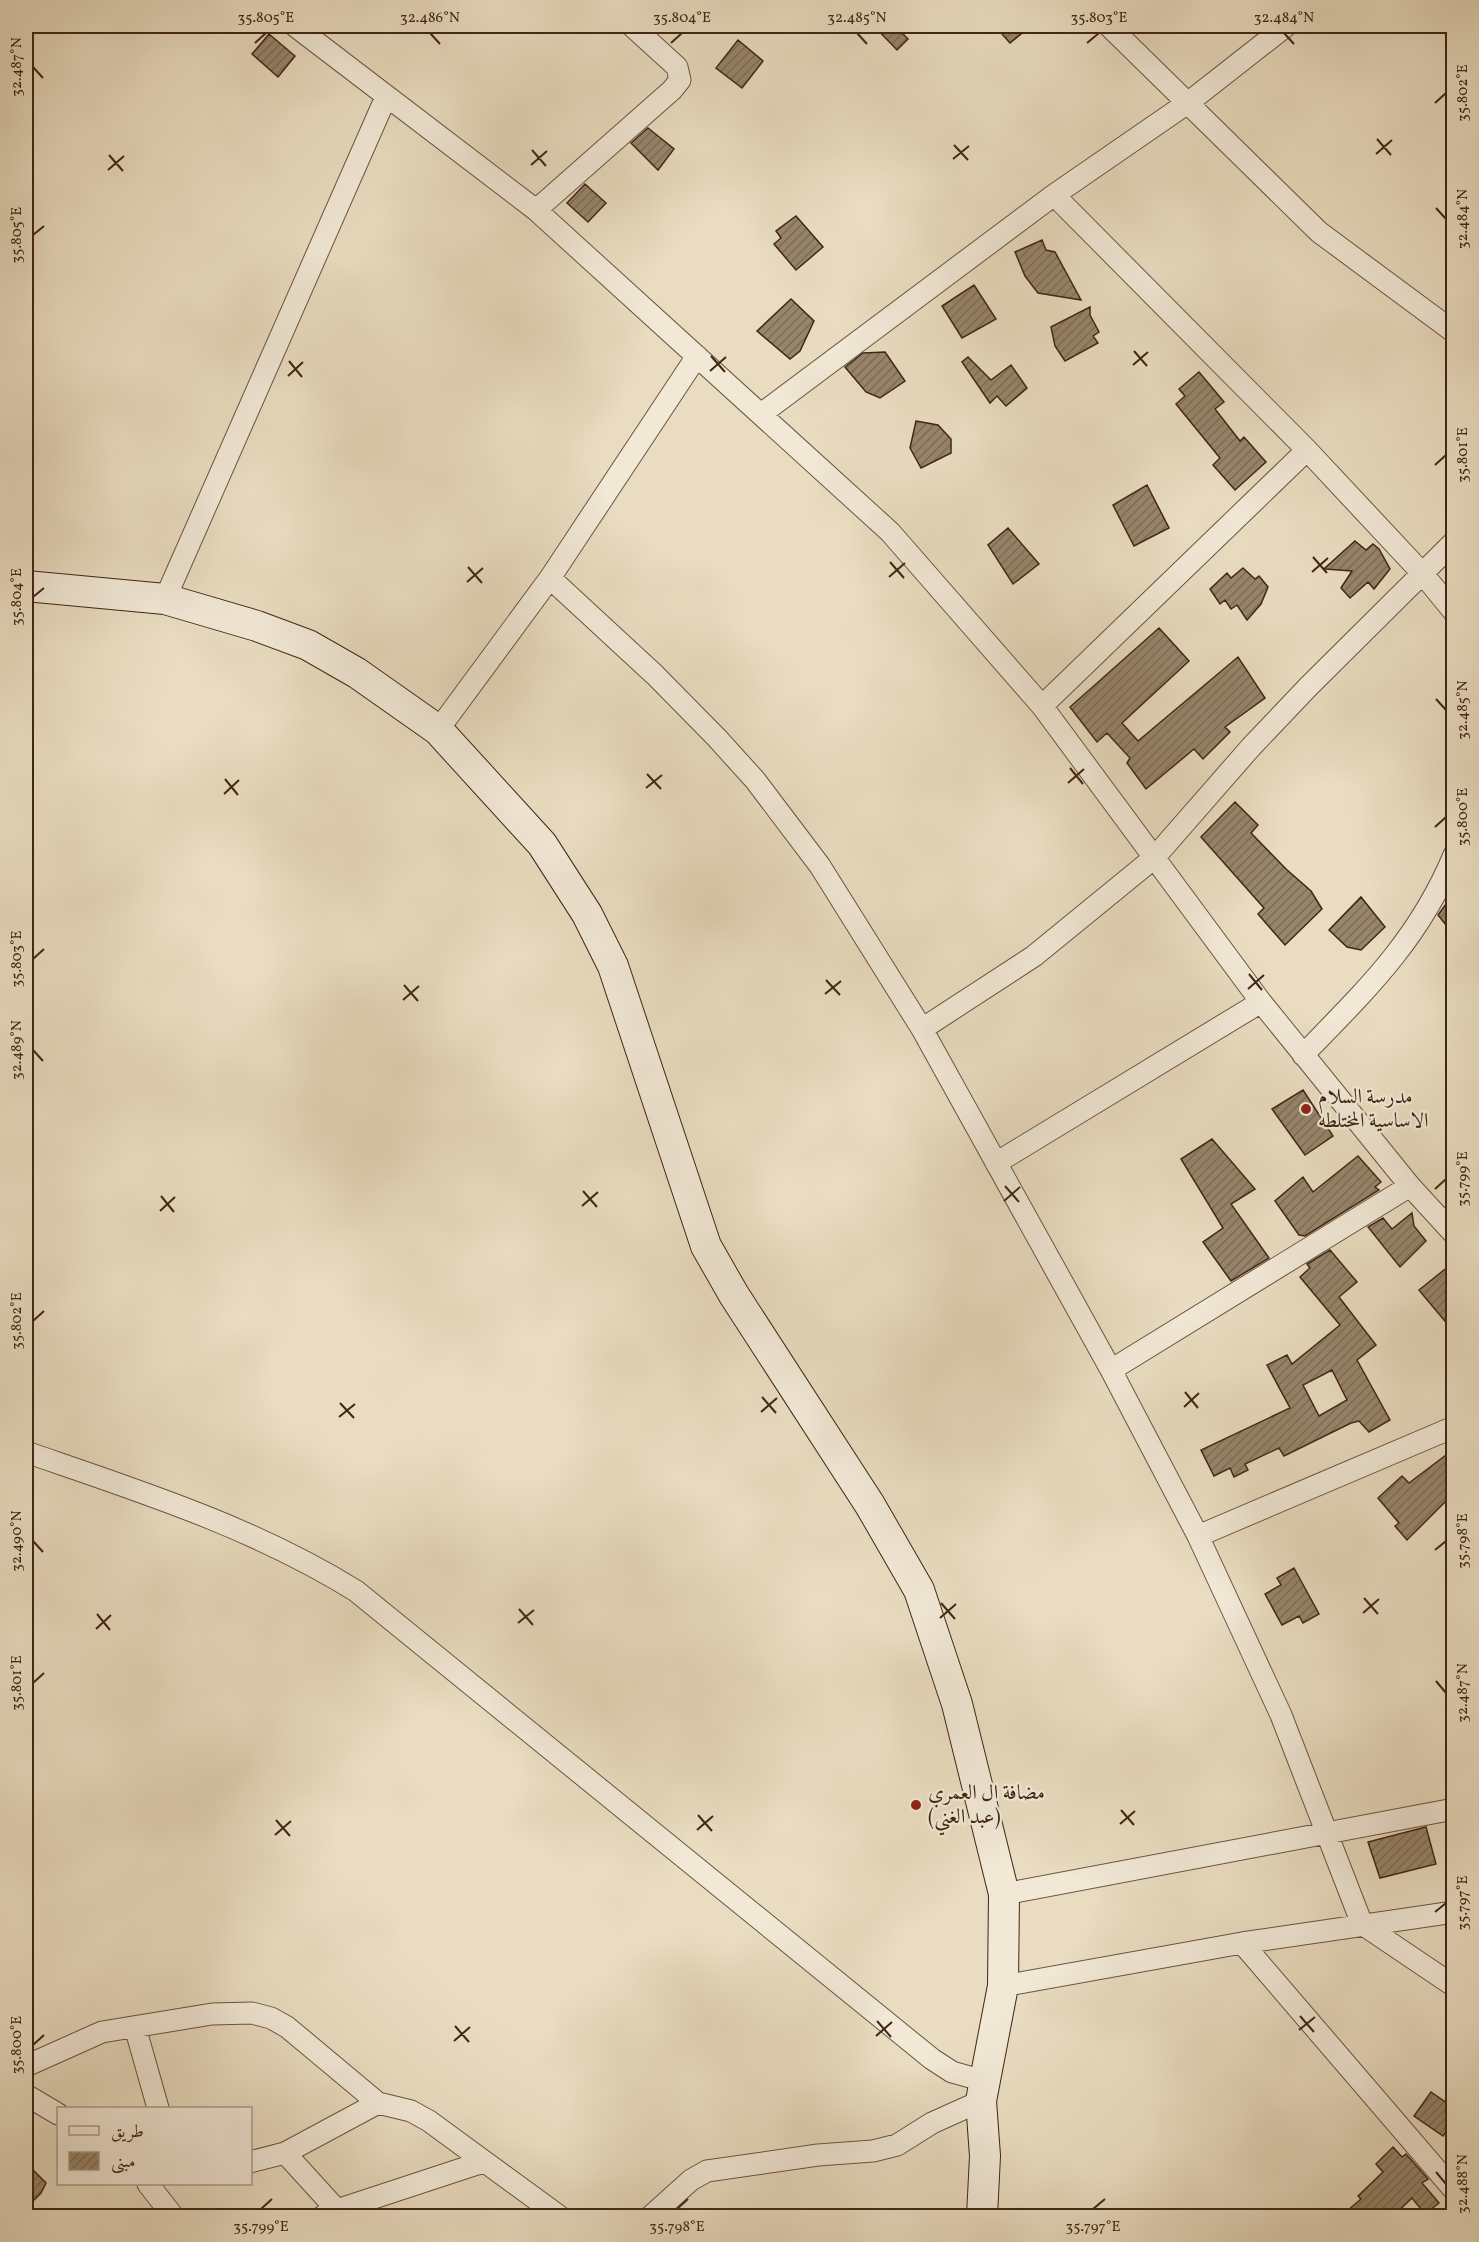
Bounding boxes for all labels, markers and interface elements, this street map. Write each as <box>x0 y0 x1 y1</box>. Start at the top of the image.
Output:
text: 35.805°E <box>238 8 294 29</box>
text: 32.486°N <box>400 8 460 29</box>
text: 35.804°E <box>653 8 711 29</box>
text: 32.485°N <box>827 8 887 29</box>
text: 35.803°E <box>1070 8 1128 29</box>
text: 32.484°N <box>1254 8 1314 29</box>
text: 32.487°N <box>7 37 28 97</box>
text: 35.802°E <box>1453 64 1474 122</box>
text: 32.484°N <box>1453 189 1474 249</box>
text: 35.805°E <box>7 207 28 263</box>
text: 35.801°E <box>1453 427 1474 483</box>
text: 35.804°E <box>7 568 28 626</box>
text: 32.485°N <box>1453 680 1474 740</box>
text: 35.800°E <box>1453 788 1474 846</box>
text: 35.803°E <box>7 930 28 988</box>
text: 32.489°N <box>7 1020 28 1080</box>
place label: مدرسة السلام الاساسية المختلطه <box>1318 1083 1429 1136</box>
marker: مدرسة السلام الاساسية المختلطه <box>1299 1102 1313 1116</box>
text: 35.799°E <box>1453 1151 1474 1207</box>
text: 35.802°E <box>7 1292 28 1350</box>
text: 32.490°N <box>7 1510 28 1572</box>
text: 35.798°E <box>1453 1513 1474 1569</box>
text: 35.801°E <box>7 1655 28 1711</box>
text: 32.487°N <box>1453 1663 1474 1723</box>
place label: مضافة ال العمري (عبد الغني) <box>928 1779 1045 1836</box>
marker: مضافة ال العمري (عبد الغني) <box>909 1798 923 1812</box>
text: 35.797°E <box>1453 1876 1474 1930</box>
text: 35.800°E <box>7 2016 28 2074</box>
legend <box>57 2107 252 2185</box>
text: طريق <box>111 2120 144 2145</box>
text: مبنى <box>111 2150 136 2175</box>
text: 32.488°N <box>1453 2154 1474 2214</box>
text: 35.799°E <box>233 2217 289 2238</box>
text: 35.798°E <box>649 2217 705 2238</box>
text: 35.797°E <box>1066 2217 1120 2238</box>

